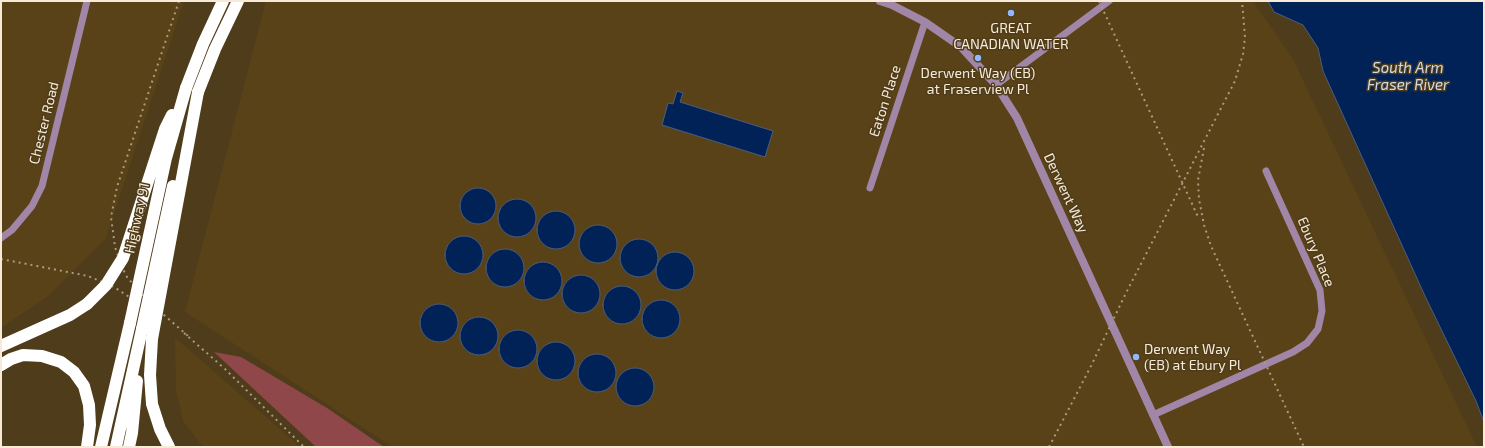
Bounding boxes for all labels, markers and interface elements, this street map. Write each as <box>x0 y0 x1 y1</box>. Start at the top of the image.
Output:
marker: GREAT CANADIAN WATER <box>1006 8 1016 18</box>
place label: GREAT CANADIAN WATER <box>953 20 1069 52</box>
marker: Derwent Way (EB) at Fraserview Pl <box>973 53 983 63</box>
water label: South Arm Fraser River <box>1367 59 1449 94</box>
street label: Eaton Place <box>866 63 904 139</box>
place label: Derwent Way (EB) at Fraserview Pl <box>921 65 1035 98</box>
street label: Chester Road <box>26 80 62 166</box>
street label: Derwent Way <box>1040 150 1092 236</box>
street label: Highway 91 <box>121 181 153 255</box>
street label: Ebury Place <box>1294 215 1338 289</box>
place label: Derwent Way (EB) at Ebury Pl <box>1144 341 1241 374</box>
marker: Derwent Way (EB) at Ebury Pl <box>1131 352 1141 362</box>

